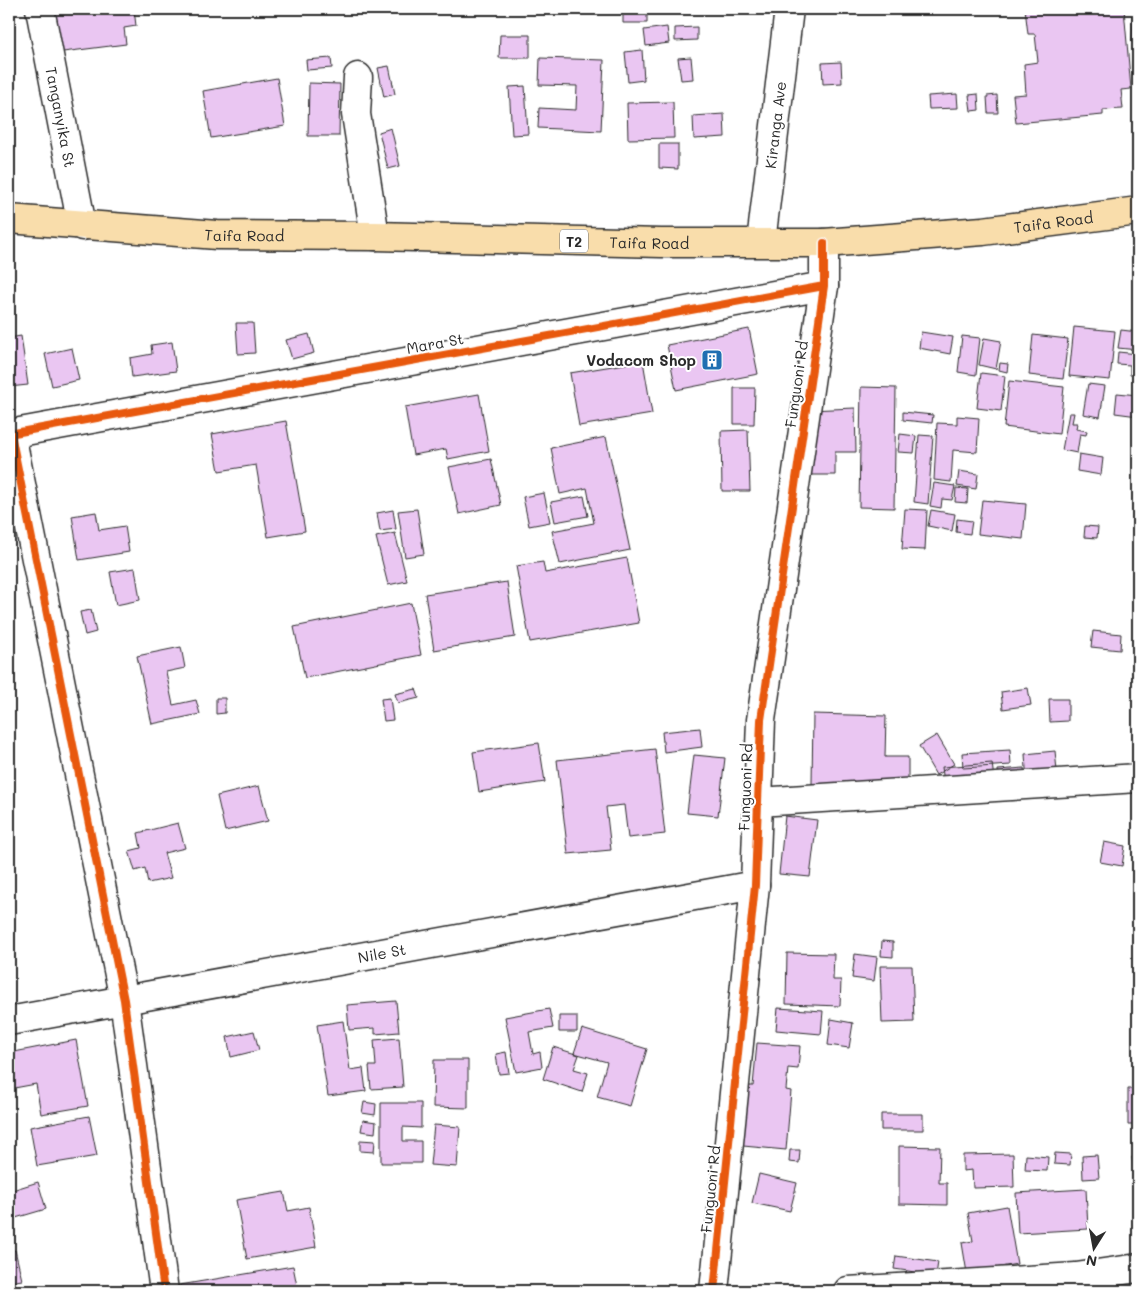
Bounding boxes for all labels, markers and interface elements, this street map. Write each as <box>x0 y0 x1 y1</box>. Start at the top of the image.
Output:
street label: Tanganyika St <box>41 65 80 169</box>
street label: Kiranga Ave <box>760 80 790 170</box>
street label: Taifa Road <box>1012 207 1094 237</box>
street label: Taifa Road <box>204 224 284 245</box>
road number: T2 <box>560 230 588 252</box>
street label: Taifa Road <box>609 232 689 253</box>
street label: Mara St <box>405 328 465 358</box>
street label: Funguoni Rd <box>780 339 812 429</box>
building icon: Vodacom Shop <box>700 348 724 372</box>
place label: Vodacom Shop <box>586 350 696 370</box>
street label: Funguoni Rd <box>733 743 757 831</box>
street label: Nile St <box>356 939 408 967</box>
street label: Funguoni Rd <box>695 1144 725 1234</box>
north arrow <box>1070 1222 1120 1272</box>
text: N <box>1084 1251 1098 1272</box>

